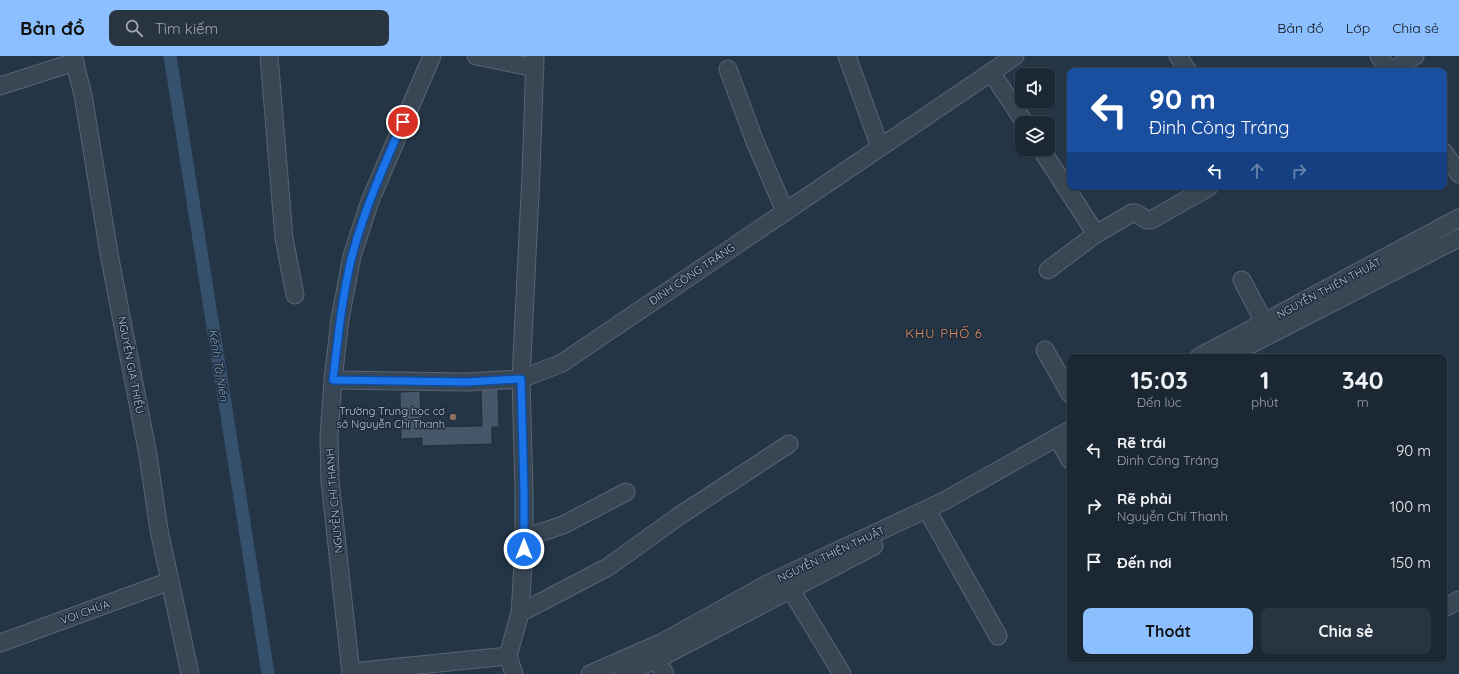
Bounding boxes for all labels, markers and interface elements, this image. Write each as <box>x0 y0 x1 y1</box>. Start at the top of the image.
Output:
search box <box>109 10 389 46</box>
text: Bản đồ <box>20 16 85 40</box>
icon: search <box>123 17 145 39</box>
text: Tìm kiếm <box>155 19 218 38</box>
text: Bản đồ <box>1277 19 1324 37</box>
text: Lớp <box>1346 19 1370 37</box>
text: Chia sẻ <box>1392 19 1439 37</box>
map controls <box>1015 68 1055 156</box>
button: sound <box>1015 68 1055 108</box>
text: 90 m <box>1149 81 1216 116</box>
icon: left <box>1083 84 1135 136</box>
pin <box>386 105 420 139</box>
icon: arrive <box>392 111 414 133</box>
button: layers <box>1015 116 1055 156</box>
text: Đinh Công Tráng <box>1149 116 1290 139</box>
icon: left <box>1204 160 1226 182</box>
icon: ahead <box>1246 160 1268 182</box>
icon: right <box>1288 160 1310 182</box>
street label: ĐINH CÔNG TRÁNG <box>646 240 738 308</box>
street label: NGUYỄN THIỆN THUẬT <box>1274 253 1384 322</box>
street label: NGUYỄN GIA THIỀU <box>115 315 148 415</box>
district label: KHU PHỐ 6 <box>905 325 983 341</box>
water label: Kênh Tà Niên <box>206 328 232 403</box>
text: 15:03 <box>1130 365 1188 395</box>
text: 1 <box>1260 365 1269 395</box>
text: 340 <box>1342 365 1384 395</box>
text: Đến lúc <box>1137 394 1182 410</box>
text: phút <box>1251 394 1278 410</box>
text: m <box>1357 394 1369 410</box>
place label: Trường Trung học cơ sở Nguyễn Chí Thanh <box>336 404 445 431</box>
marker: Trường Trung học cơ sở Nguyễn Chí Thanh <box>448 412 458 422</box>
text: Rẽ trái <box>1117 433 1166 452</box>
icon: left <box>1083 439 1105 461</box>
text: 90 m <box>1396 441 1431 460</box>
street label: NGUYỄN CHÍ THANH <box>321 448 346 554</box>
text: Đinh Công Tráng <box>1117 452 1219 468</box>
text: Rẽ phải <box>1117 489 1171 508</box>
icon: right <box>1083 495 1105 517</box>
text: 100 m <box>1390 497 1431 516</box>
text: Nguyễn Chí Thanh <box>1117 508 1228 524</box>
street label: NGUYỄN THIỆN THUẬT <box>775 522 887 585</box>
position arrow <box>503 528 545 570</box>
icon: arrive <box>1083 551 1105 573</box>
text: Đến nơi <box>1117 553 1172 572</box>
text: 150 m <box>1391 553 1431 572</box>
street label: VOI CHÙA <box>58 597 112 627</box>
button: Thoát <box>1083 608 1253 654</box>
button: Chia sẻ <box>1261 608 1431 654</box>

